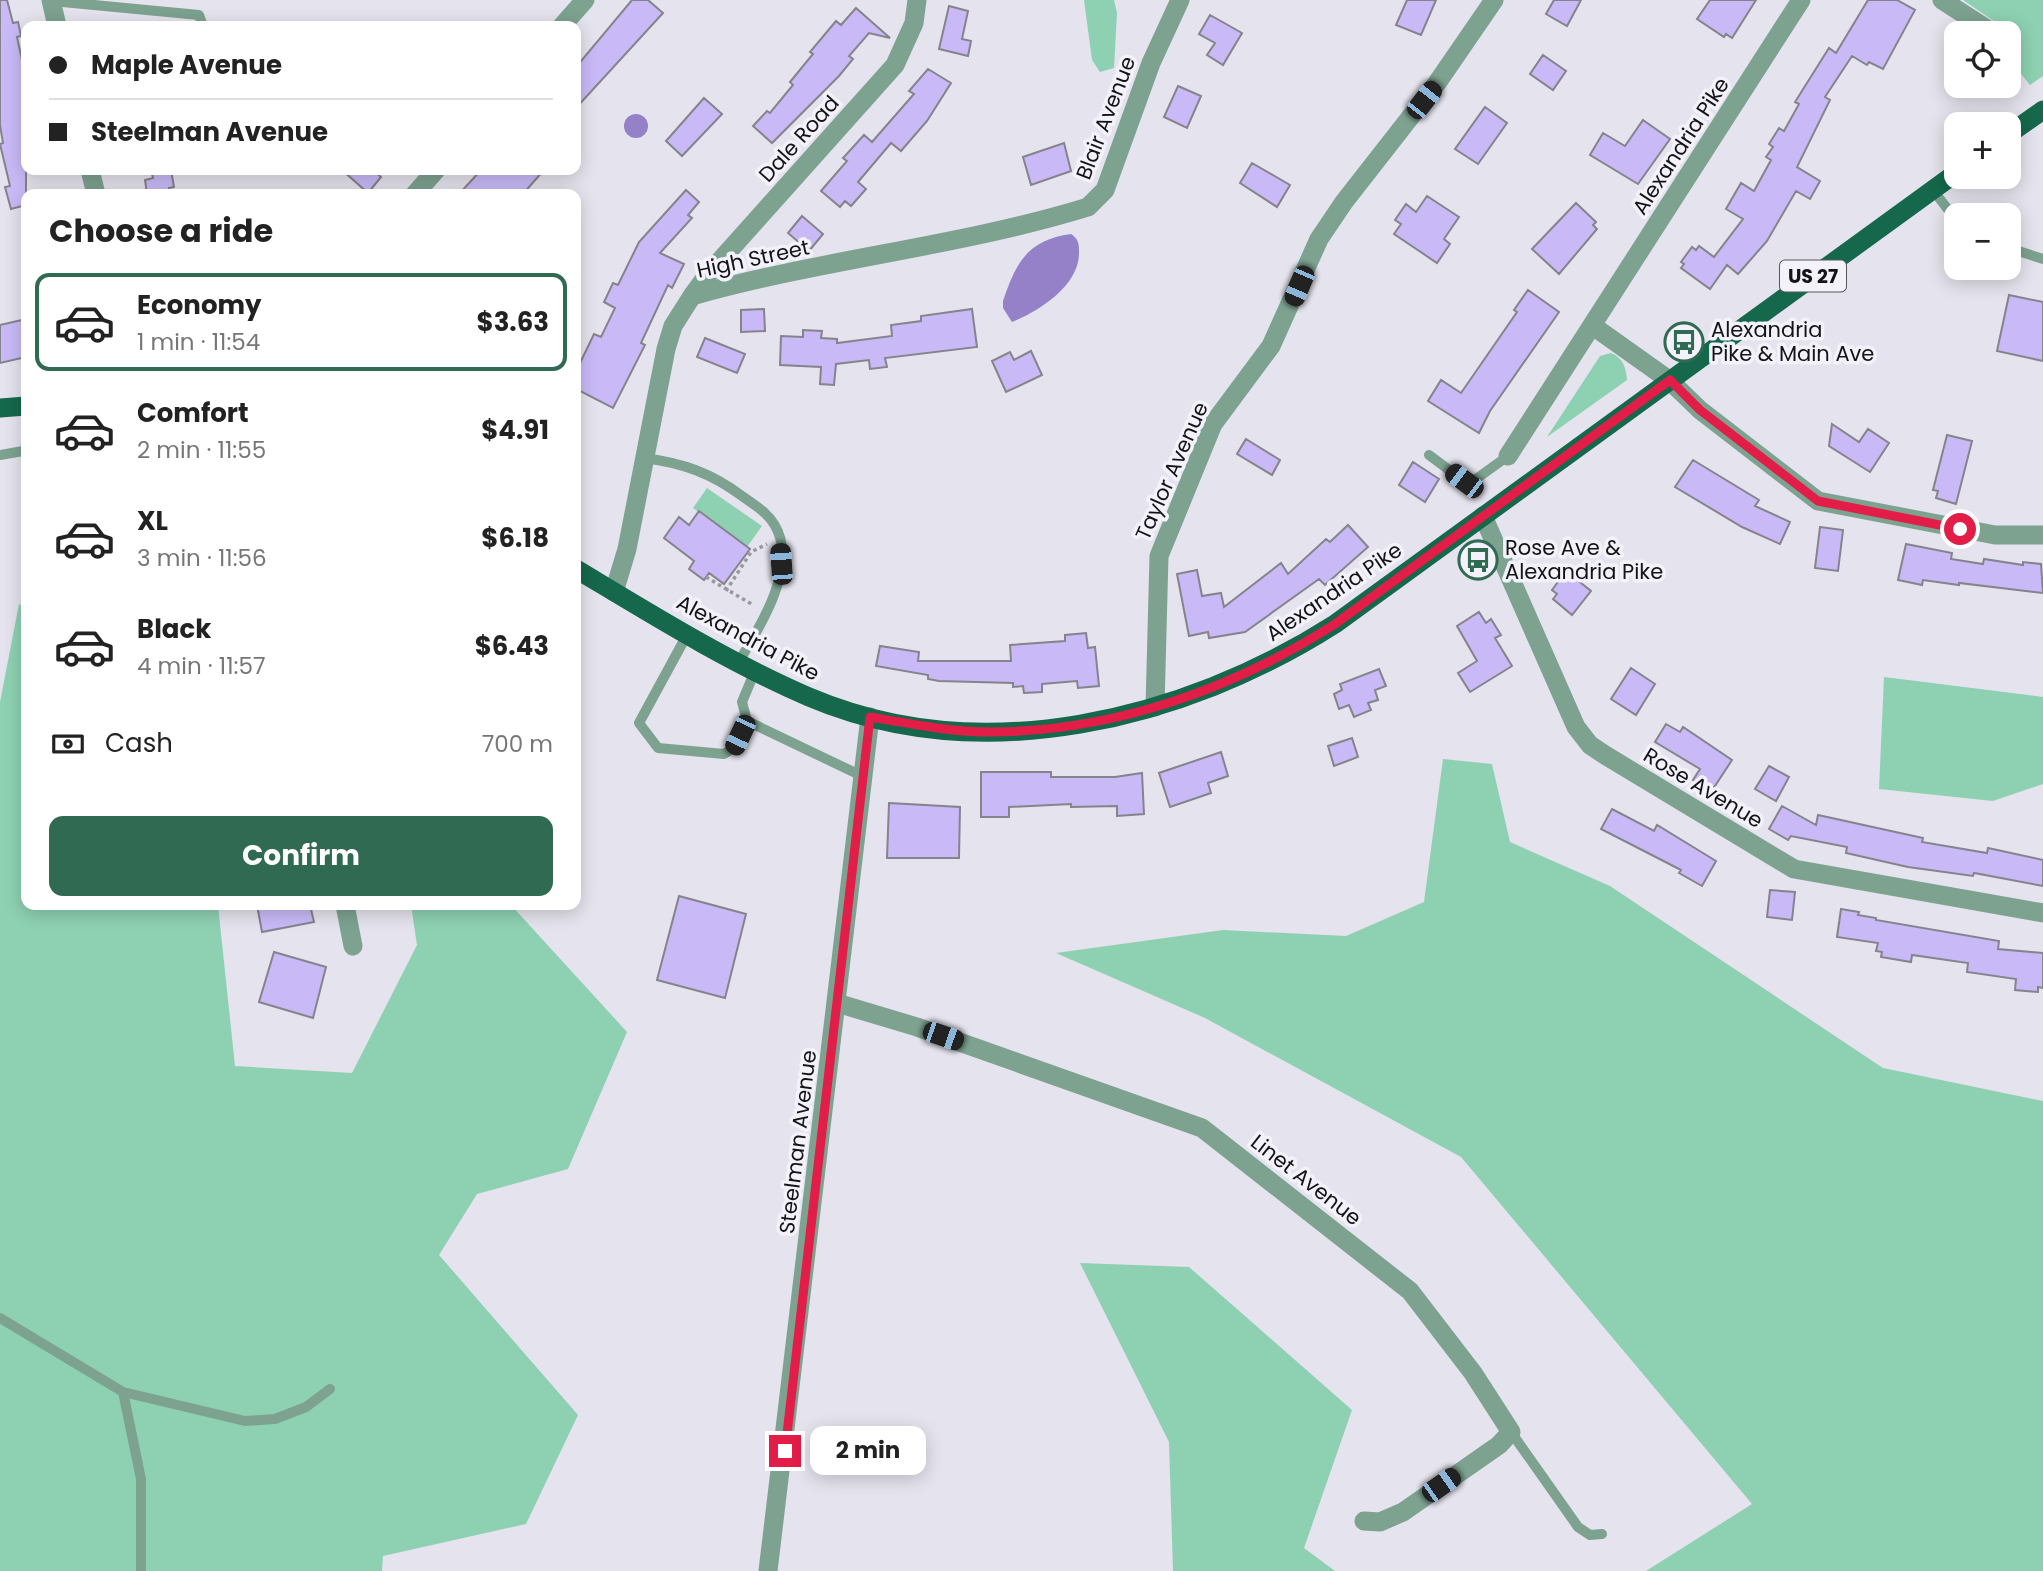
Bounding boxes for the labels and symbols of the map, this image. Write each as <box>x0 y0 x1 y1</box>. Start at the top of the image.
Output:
street label: Blair Avenue <box>1069 52 1142 184</box>
street label: Alexandria Pike <box>1625 71 1736 220</box>
car <box>1403 77 1446 123</box>
street label: Dale Road <box>752 89 845 188</box>
street label: High Street <box>694 232 812 285</box>
road number: US 27 <box>1780 260 1846 292</box>
car <box>1282 263 1317 309</box>
place label: Alexandria Pike & Main Ave <box>1711 315 1874 368</box>
bus stop icon: Alexandria Pike & Main Ave <box>1663 321 1705 363</box>
street label: Taylor Avenue <box>1128 397 1215 544</box>
car <box>1441 460 1488 502</box>
route start <box>1944 513 1976 545</box>
place label: Rose Ave & Alexandria Pike <box>1505 533 1663 586</box>
street label: Alexandria Pike <box>1260 535 1407 648</box>
bus stop icon: Rose Ave & Alexandria Pike <box>1457 539 1499 581</box>
car <box>770 542 793 586</box>
street label: Alexandria Pike <box>672 588 825 687</box>
car <box>722 712 759 758</box>
street label: Rose Avenue <box>1638 740 1768 835</box>
car <box>920 1019 967 1053</box>
street label: Steelman Avenue <box>772 1048 823 1235</box>
street label: Linet Avenue <box>1245 1127 1368 1232</box>
callout: 2 min <box>810 1426 925 1476</box>
route end <box>769 1435 801 1467</box>
car <box>1418 1464 1465 1506</box>

